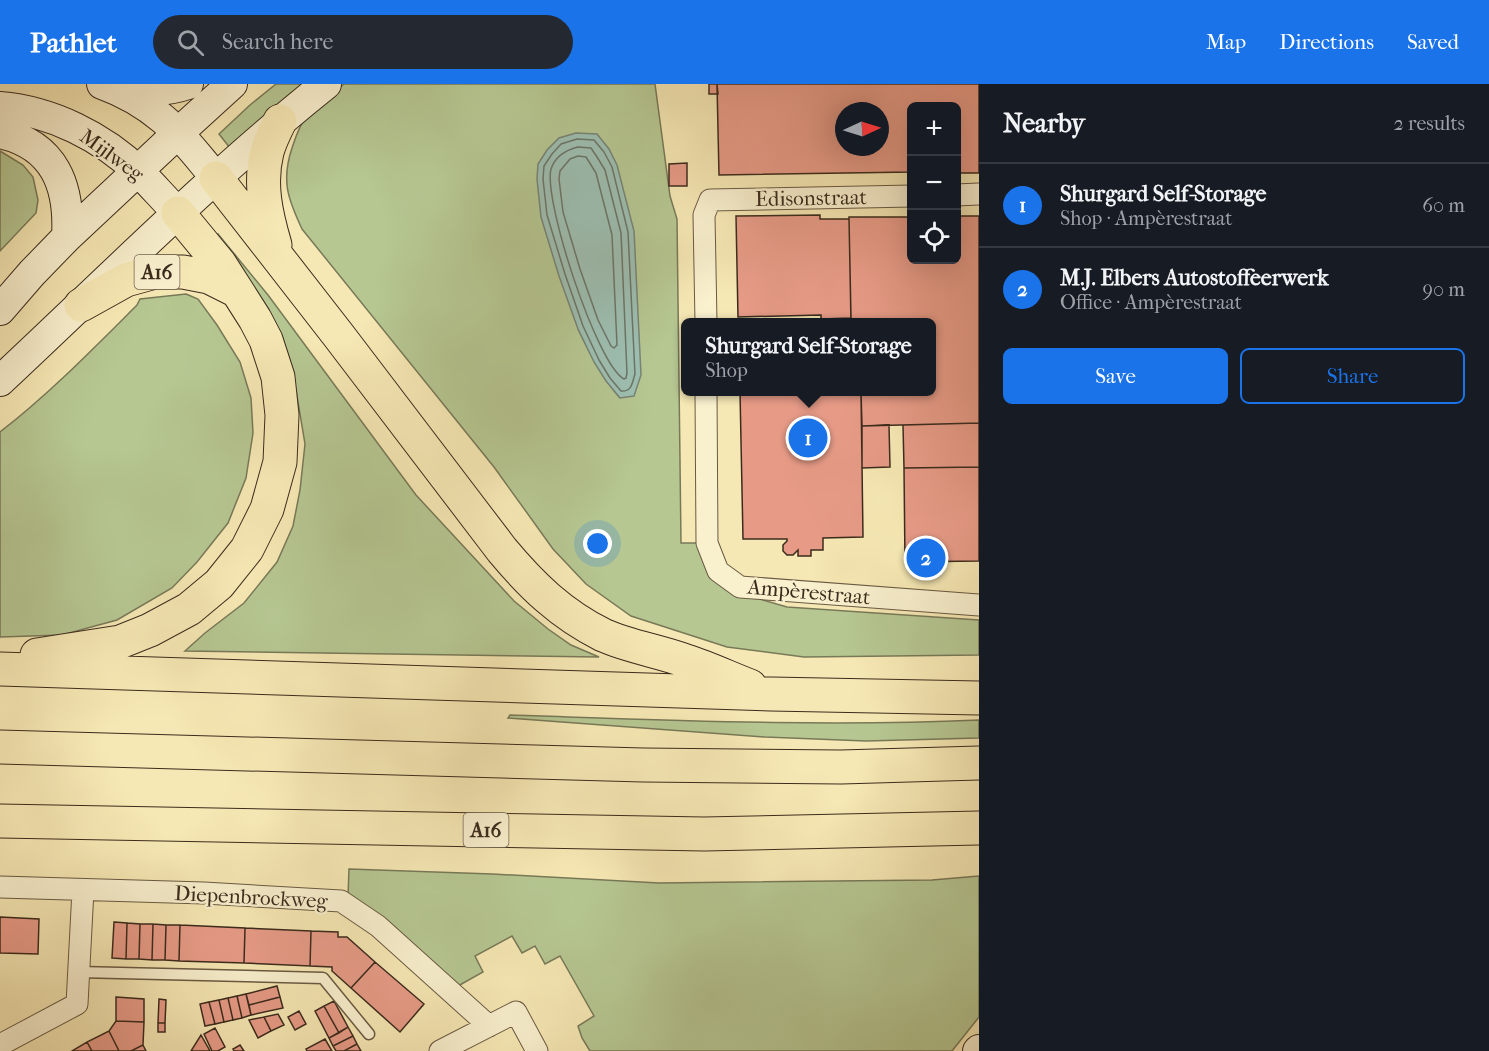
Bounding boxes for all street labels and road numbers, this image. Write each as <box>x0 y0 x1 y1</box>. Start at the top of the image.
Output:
street label: Mijlweg <box>75 124 149 187</box>
street label: Edisonstraat <box>755 185 868 211</box>
road number: A16 <box>134 255 180 289</box>
street label: Ampèrestraat <box>746 575 872 609</box>
road number: A16 <box>464 813 508 847</box>
street label: Diepenbrockweg <box>174 881 329 913</box>

